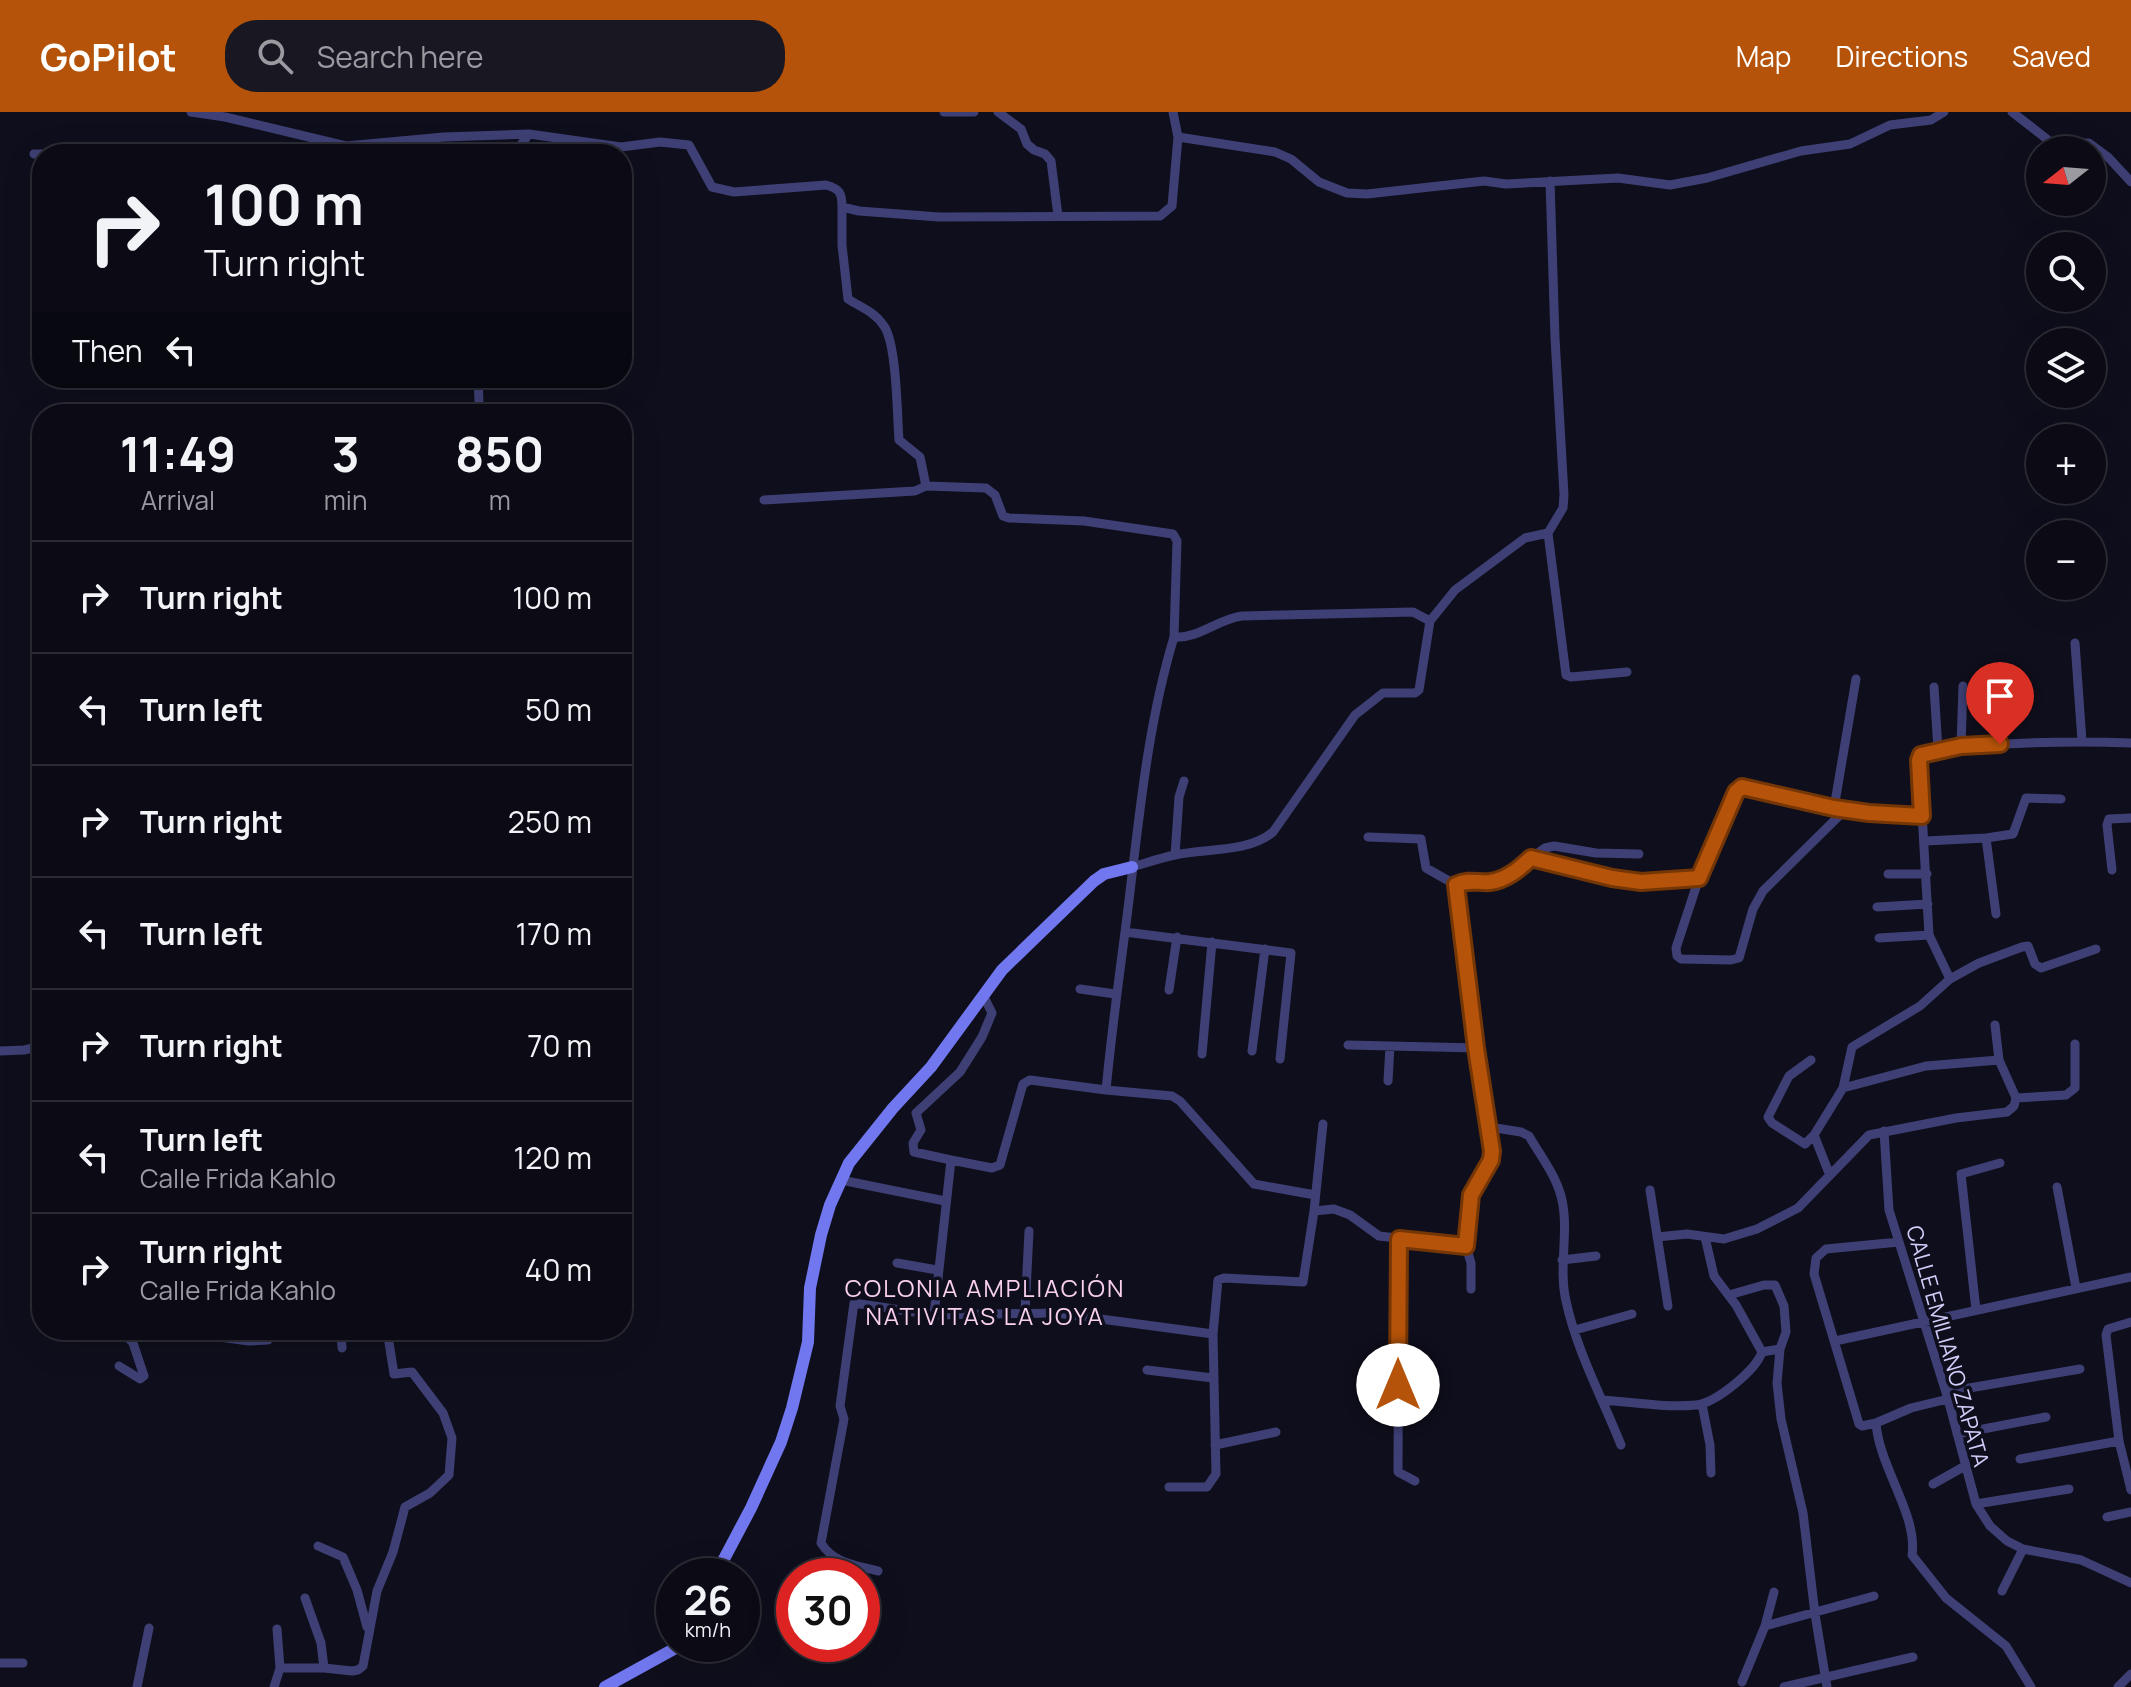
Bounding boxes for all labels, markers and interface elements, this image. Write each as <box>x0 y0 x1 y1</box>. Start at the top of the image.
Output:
search box <box>225 20 785 92</box>
text: GoPilot <box>40 30 177 82</box>
icon: search <box>253 34 297 78</box>
text: Search here <box>317 36 484 77</box>
text: Map <box>1736 37 1791 75</box>
text: Directions <box>1835 37 1968 75</box>
text: Saved <box>2012 37 2091 75</box>
north arrow <box>2026 136 2106 216</box>
map controls <box>2026 136 2106 600</box>
text: 100 m <box>204 165 364 242</box>
icon: right <box>72 176 176 280</box>
button: search <box>2026 232 2106 312</box>
text: Turn right <box>204 238 365 287</box>
icon: left <box>159 328 203 372</box>
button: layers <box>2026 328 2106 408</box>
text: Then <box>72 330 143 371</box>
text: 11:49 <box>120 421 236 486</box>
text: 3 <box>332 421 360 486</box>
text: 850 <box>455 421 544 486</box>
button: + <box>2026 424 2106 504</box>
text: Arrival <box>141 482 215 518</box>
text: min <box>324 482 367 518</box>
text: m <box>489 482 511 518</box>
button: − <box>2026 520 2106 600</box>
icon: right <box>72 575 116 619</box>
text: Turn right <box>140 577 283 618</box>
text: 100 m <box>512 577 592 618</box>
pin <box>1966 662 2034 744</box>
icon: arrive <box>1978 674 2022 718</box>
icon: left <box>72 687 116 731</box>
text: Turn left <box>140 689 263 730</box>
text: 50 m <box>525 689 592 730</box>
icon: right <box>72 799 116 843</box>
text: Turn right <box>140 801 283 842</box>
text: 250 m <box>508 801 592 842</box>
icon: left <box>72 911 116 955</box>
text: Turn left <box>140 913 263 954</box>
text: 170 m <box>515 913 592 954</box>
icon: right <box>72 1023 116 1067</box>
text: Turn right <box>140 1025 283 1066</box>
text: 70 m <box>527 1025 592 1066</box>
text: Turn left <box>140 1119 263 1160</box>
icon: left <box>72 1135 116 1179</box>
text: 120 m <box>513 1137 592 1178</box>
text: Calle Frida Kahlo <box>140 1160 336 1196</box>
street label: CALLE EMILIANO ZAPATA <box>1899 1222 1997 1470</box>
text: Turn right <box>140 1231 283 1272</box>
icon: right <box>72 1247 116 1291</box>
text: 40 m <box>525 1249 592 1290</box>
district label: COLONIA AMPLIACIÓN NATIVITAS LA JOYA <box>845 1271 1125 1332</box>
text: Calle Frida Kahlo <box>140 1272 336 1308</box>
position arrow <box>1356 1343 1440 1427</box>
speed limit sign: 30 <box>776 1558 880 1662</box>
text: 26 <box>684 1572 732 1627</box>
text: km/h <box>685 1616 731 1643</box>

